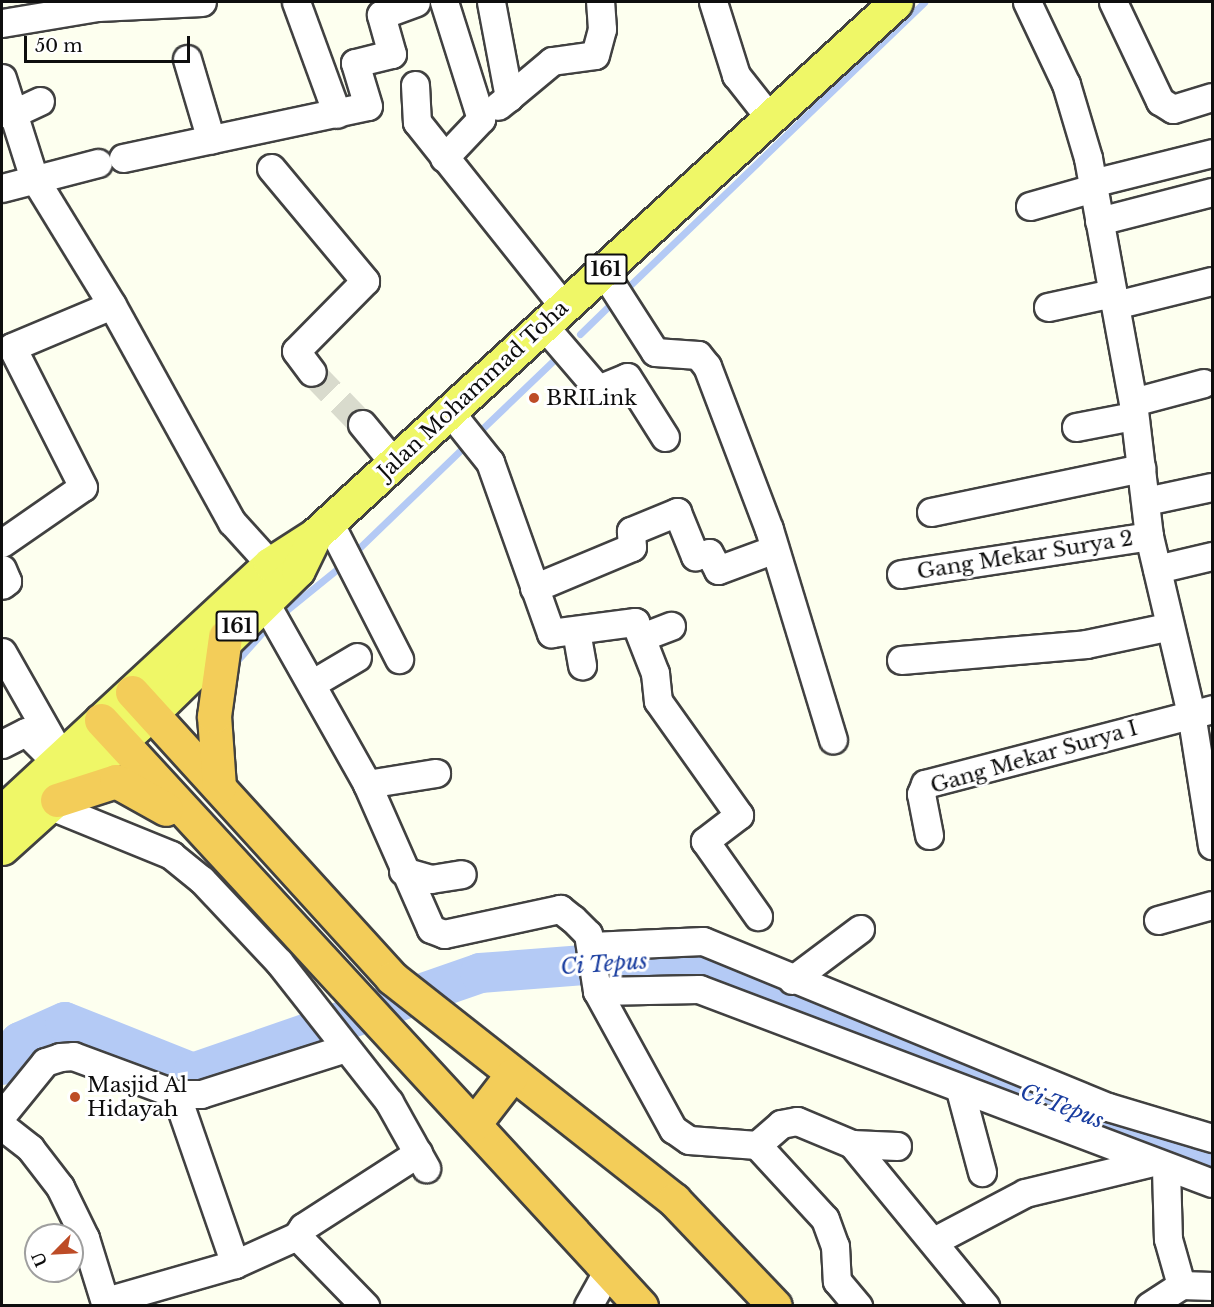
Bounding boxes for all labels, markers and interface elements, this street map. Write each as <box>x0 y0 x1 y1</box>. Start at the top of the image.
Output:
scale bar <box>27 24 194 62</box>
text: 50 m <box>35 35 83 57</box>
road number: 161 <box>584 252 628 286</box>
street label: Jalan Mohammad Toha <box>372 295 574 485</box>
place label: BRILink <box>546 385 637 411</box>
marker: BRILink <box>527 391 541 405</box>
street label: Gang Mekar Surya 2 <box>915 525 1135 585</box>
road number: 161 <box>214 609 260 643</box>
street label: Gang Mekar Surya I <box>927 715 1141 799</box>
water label: Ci Tepus <box>559 948 649 980</box>
place label: Masjid Al Hidayah <box>87 1072 188 1122</box>
water label: Ci Tepus <box>1016 1078 1108 1134</box>
marker: Masjid Al Hidayah <box>68 1090 82 1104</box>
north arrow <box>24 1223 84 1283</box>
text: U <box>27 1249 51 1270</box>

